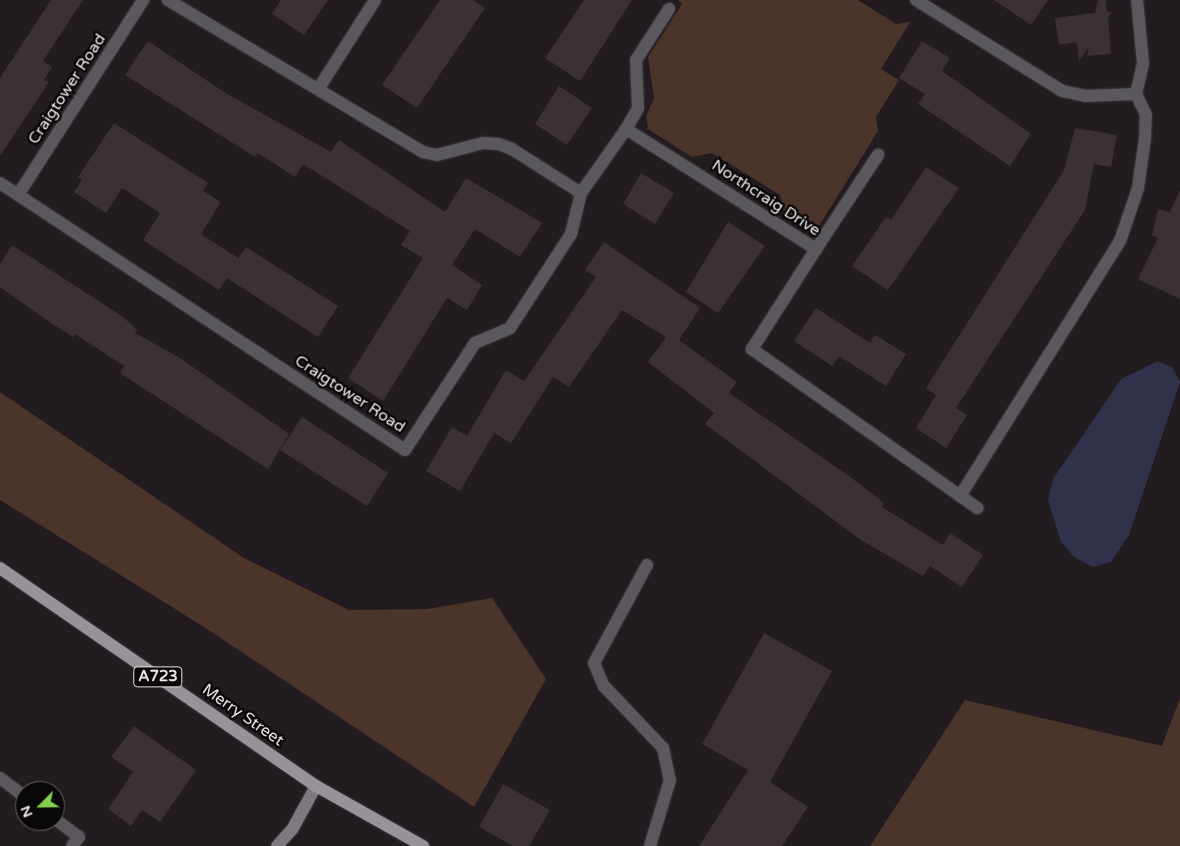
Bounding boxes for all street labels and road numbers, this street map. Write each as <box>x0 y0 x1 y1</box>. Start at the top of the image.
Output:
street label: Craigtower Road <box>24 30 110 148</box>
street label: Northcraig Drive <box>708 156 824 240</box>
street label: Craigtower Road <box>291 351 409 437</box>
road number: A723 <box>133 664 183 690</box>
street label: Merry Street <box>199 680 287 750</box>

